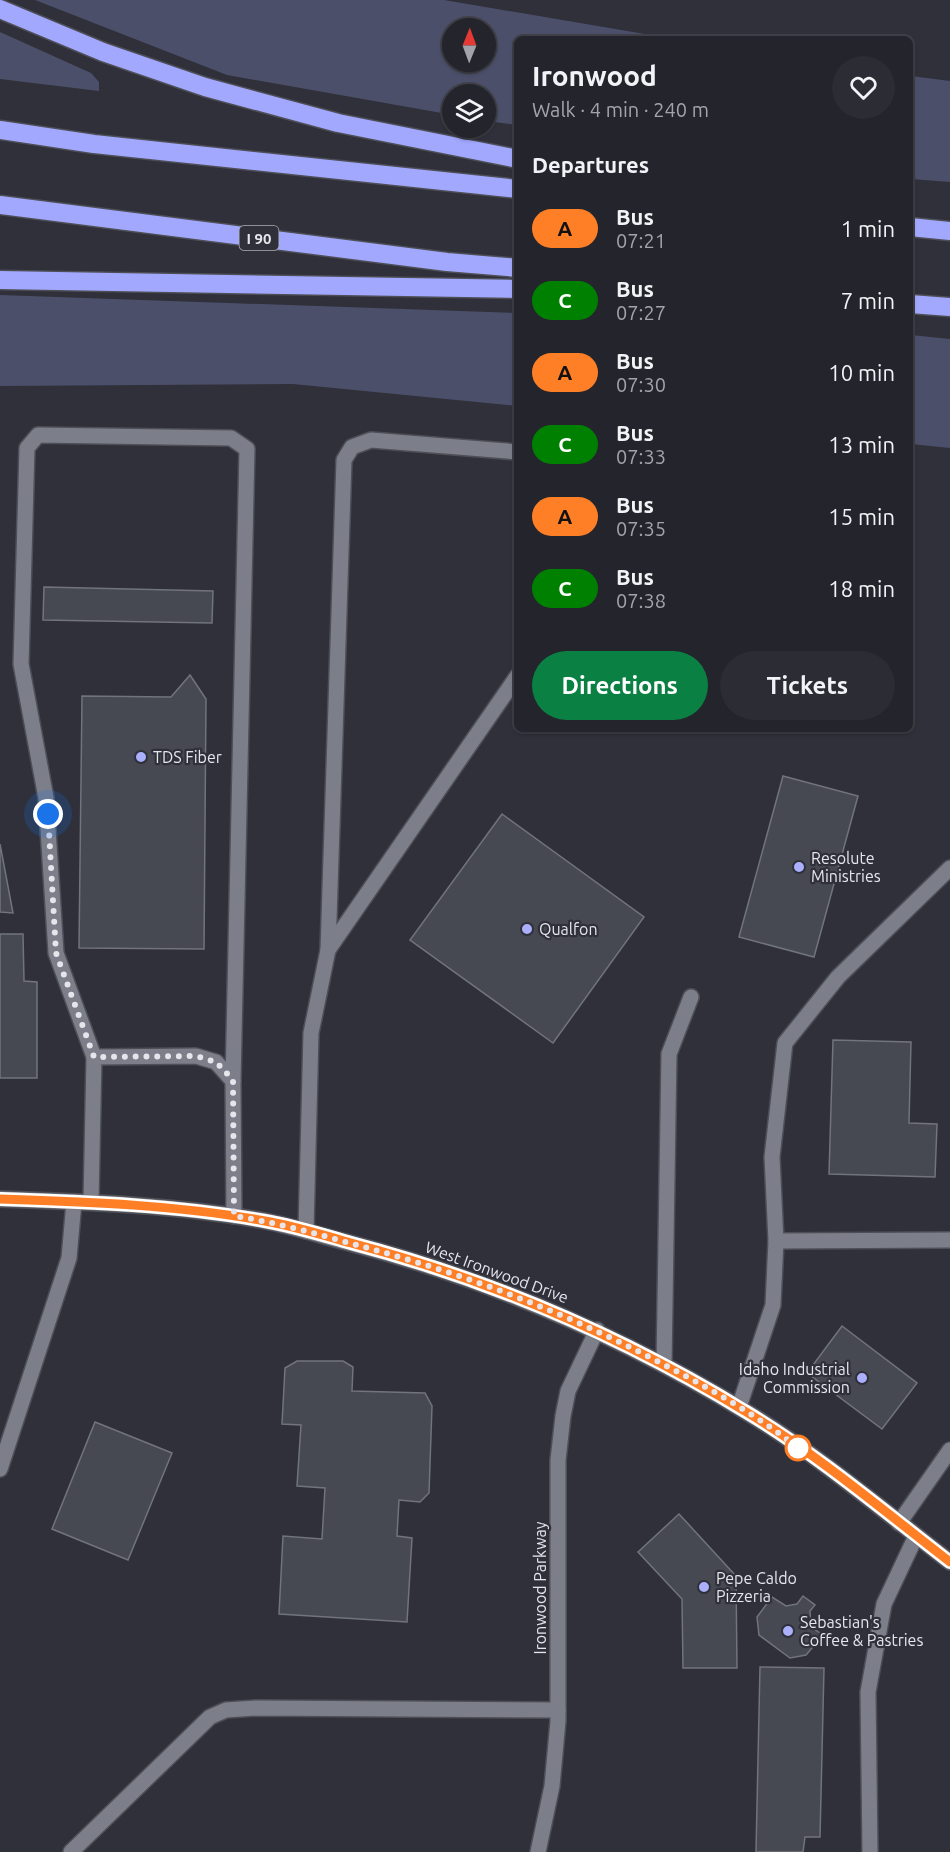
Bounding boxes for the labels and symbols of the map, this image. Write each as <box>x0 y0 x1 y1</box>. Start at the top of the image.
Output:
north arrow <box>442 18 496 72</box>
road number: I 90 <box>240 226 278 250</box>
place label: TDS Fiber <box>153 748 222 766</box>
marker: TDS Fiber <box>134 750 148 764</box>
your location <box>33 799 63 829</box>
place label: Resolute Ministries <box>811 849 881 885</box>
marker: Resolute Ministries <box>792 860 806 874</box>
place label: Qualfon <box>539 920 598 938</box>
marker: Qualfon <box>520 922 534 936</box>
street label: West Ironwood Drive <box>423 1238 571 1306</box>
place label: Idaho Industrial Commission <box>739 1360 850 1396</box>
marker: Idaho Industrial Commission <box>855 1371 869 1385</box>
unlabelled marker <box>785 1435 811 1461</box>
street label: Ironwood Parkway <box>531 1521 549 1654</box>
place label: Pepe Caldo Pizzeria <box>716 1569 797 1605</box>
marker: Pepe Caldo Pizzeria <box>697 1580 711 1594</box>
place label: Sebastian's Coffee & Pastries <box>800 1613 923 1649</box>
marker: Sebastian's Coffee & Pastries <box>781 1624 795 1638</box>

